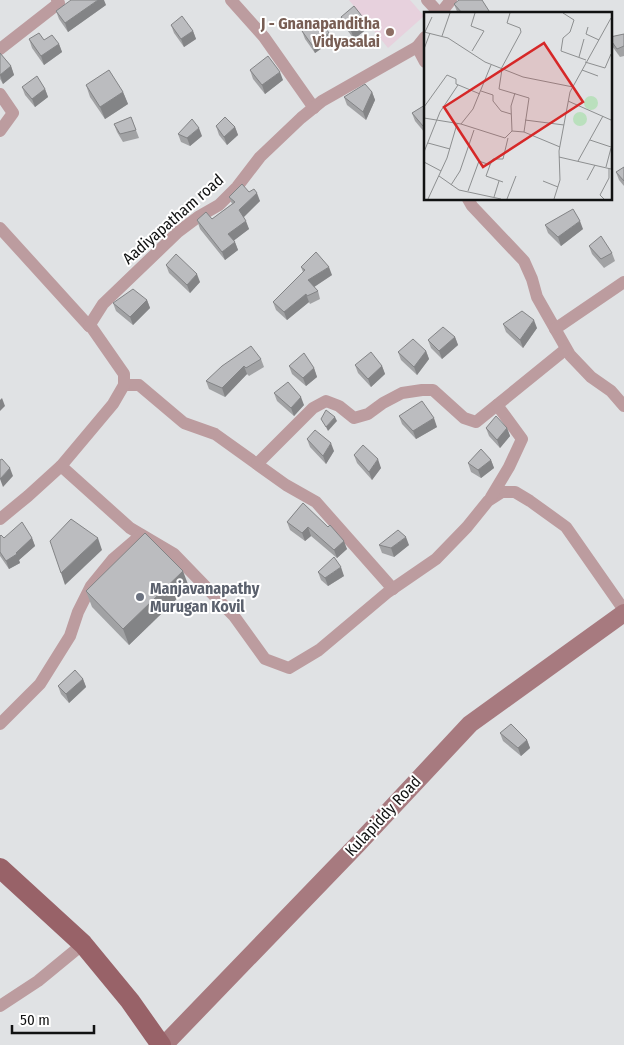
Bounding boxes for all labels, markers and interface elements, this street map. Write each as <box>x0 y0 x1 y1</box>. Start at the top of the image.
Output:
inset map <box>424 12 612 200</box>
place label: J - Gnanapanditha Vidyasalai <box>260 14 380 51</box>
marker: J - Gnanapanditha Vidyasalai <box>384 26 396 38</box>
street label: Aadiyapatham road <box>119 170 227 268</box>
place label: Manjavanapathy Murugan Kovil <box>150 579 260 616</box>
marker: Manjavanapathy Murugan Kovil <box>134 591 146 603</box>
street label: Kulapiddy Road <box>341 772 425 860</box>
scale bar <box>12 1002 95 1034</box>
text: 50 m <box>20 1011 50 1029</box>

